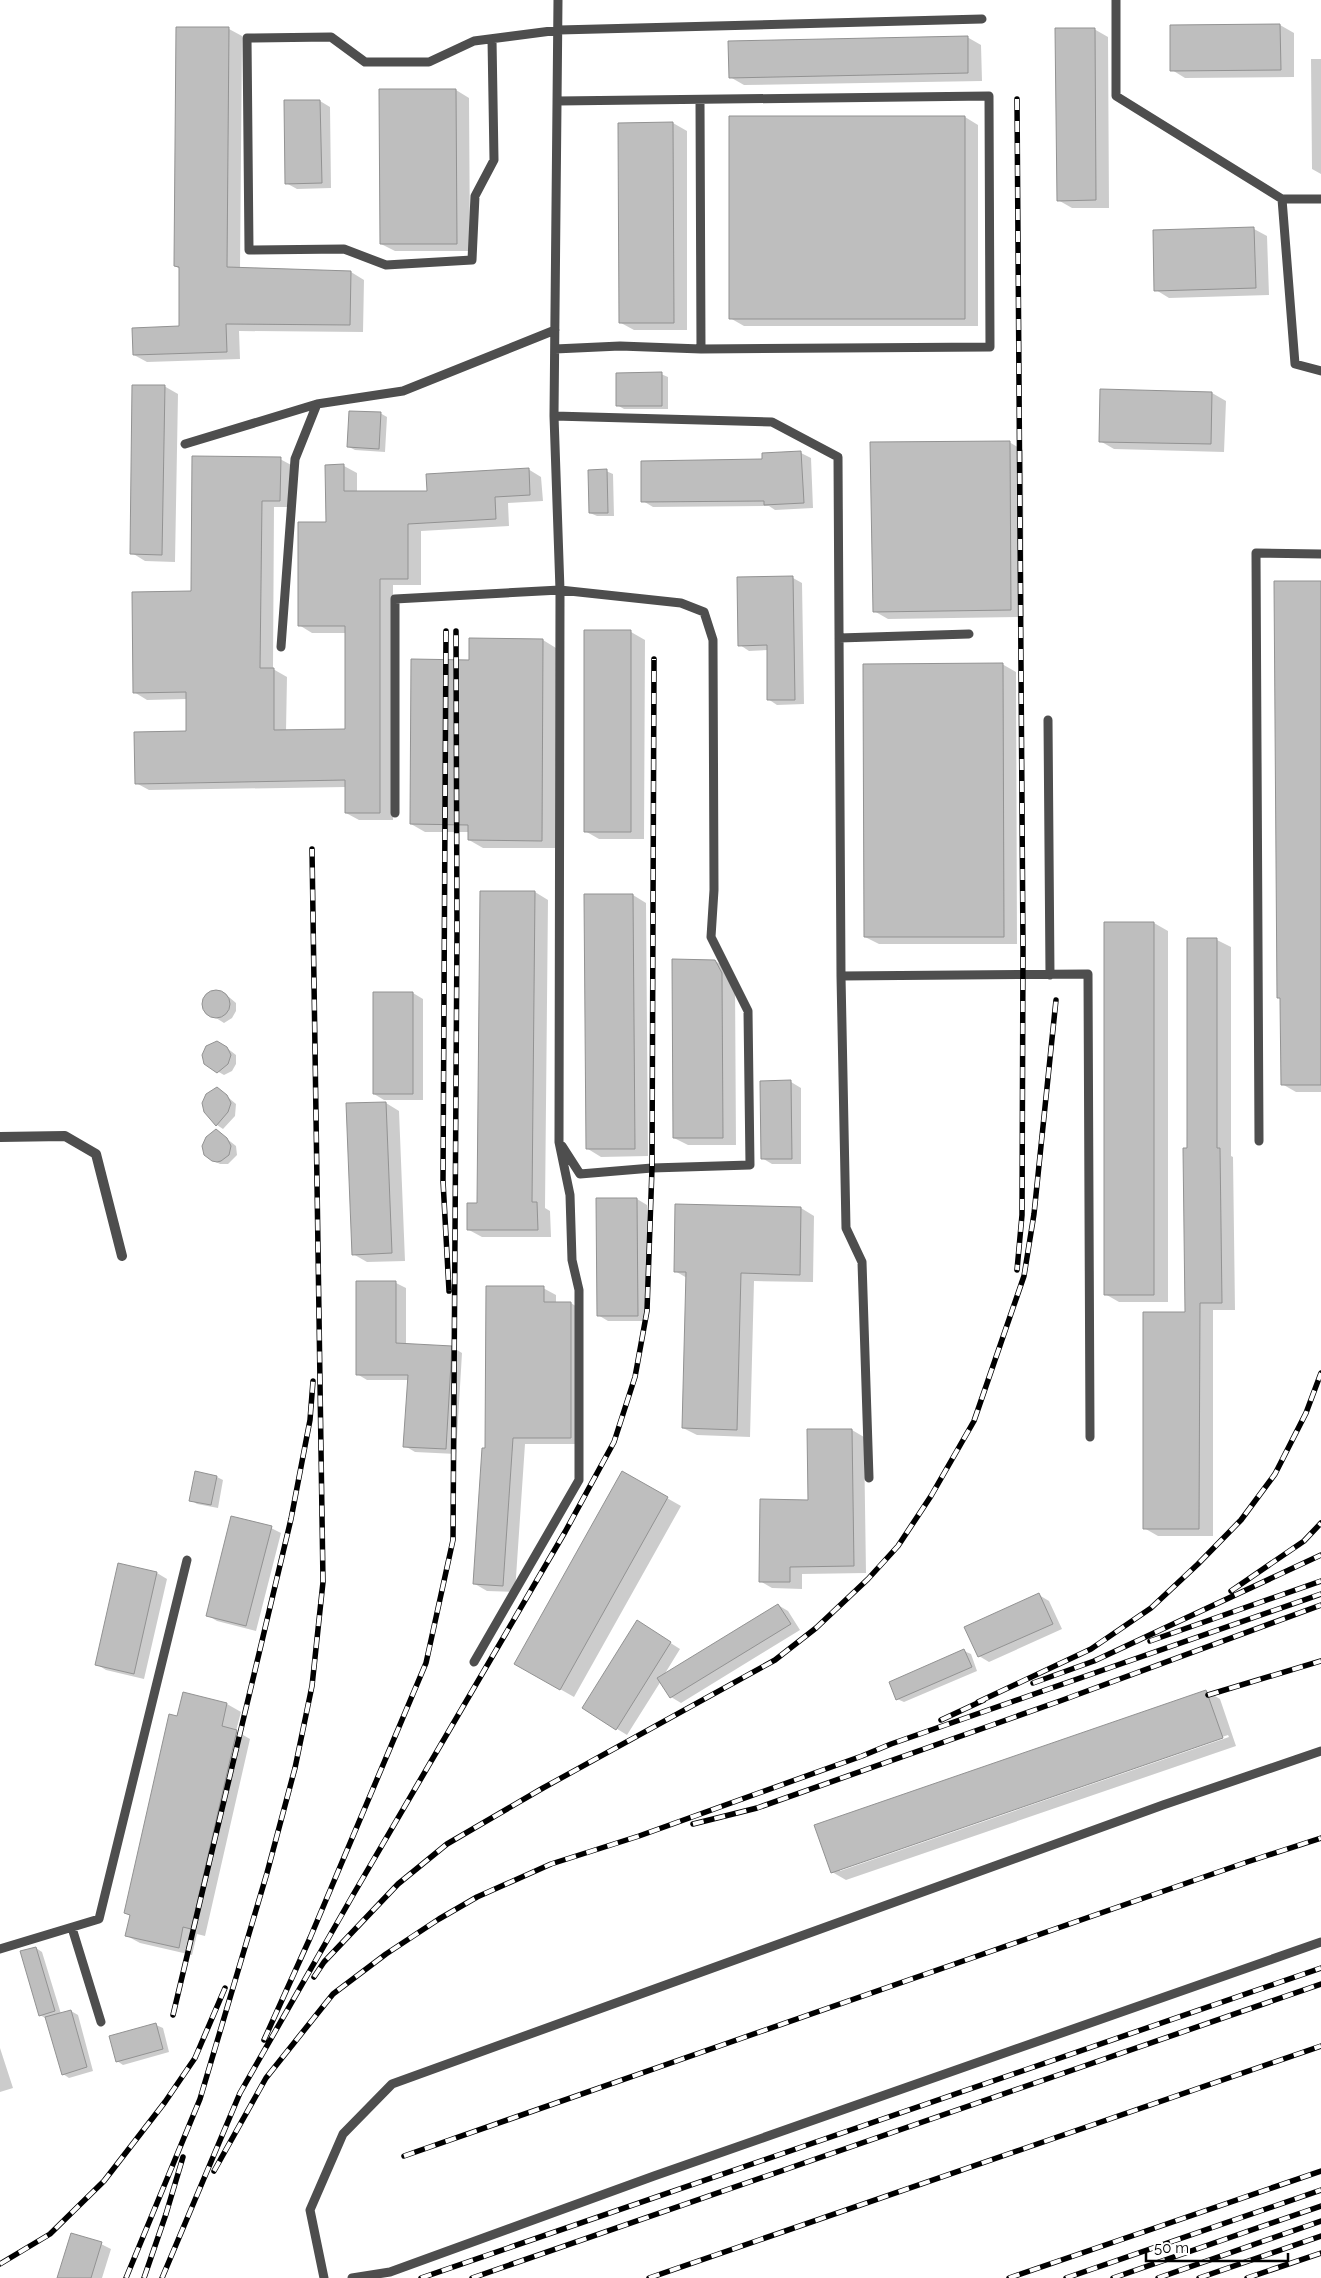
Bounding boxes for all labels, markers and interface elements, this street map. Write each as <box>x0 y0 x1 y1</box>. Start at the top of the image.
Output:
scale bar <box>1146 2230 1288 2262</box>
text: 50 m <box>1154 2239 1189 2257</box>

